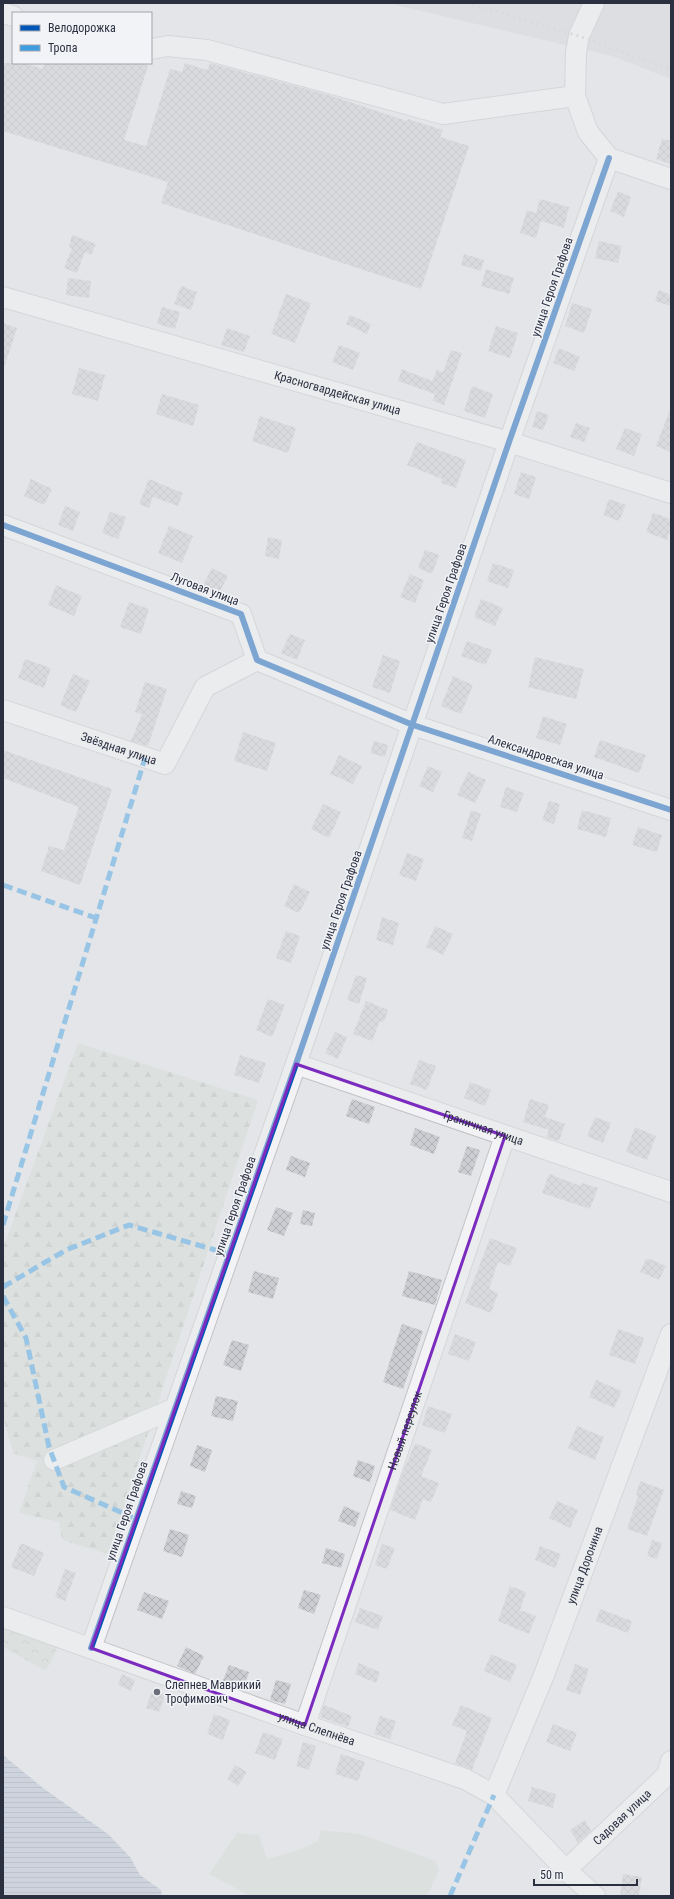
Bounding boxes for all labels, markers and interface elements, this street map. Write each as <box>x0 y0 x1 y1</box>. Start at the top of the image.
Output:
legend <box>12 12 152 64</box>
text: Велодорожка <box>48 21 116 35</box>
text: Тропа <box>48 41 78 55</box>
street label: улица Героя Графова <box>528 235 576 339</box>
street label: Красногвардейская улица <box>273 368 403 418</box>
street label: улица Героя Графова <box>422 541 470 645</box>
street label: Луговая улица <box>169 570 241 609</box>
street label: Звёздная улица <box>79 729 159 768</box>
street label: Александровская улица <box>486 732 606 782</box>
street label: улица Героя Графова <box>317 848 365 952</box>
street label: Граничная улица <box>441 1108 526 1148</box>
street label: улица Героя Графова <box>211 1154 259 1258</box>
street label: Новый переулок <box>385 1389 425 1472</box>
street label: улица Героя Графова <box>103 1459 151 1563</box>
street label: улица Доронина <box>564 1524 606 1606</box>
place label: Слепнев Маврикий Трофимович <box>165 1678 261 1706</box>
marker: Слепнев Маврикий Трофимович <box>152 1687 162 1697</box>
street label: улица Слепнёва <box>277 1709 357 1748</box>
street label: Садовая улица <box>590 1786 654 1848</box>
scale bar <box>534 1861 637 1887</box>
text: 50 m <box>540 1868 564 1882</box>

